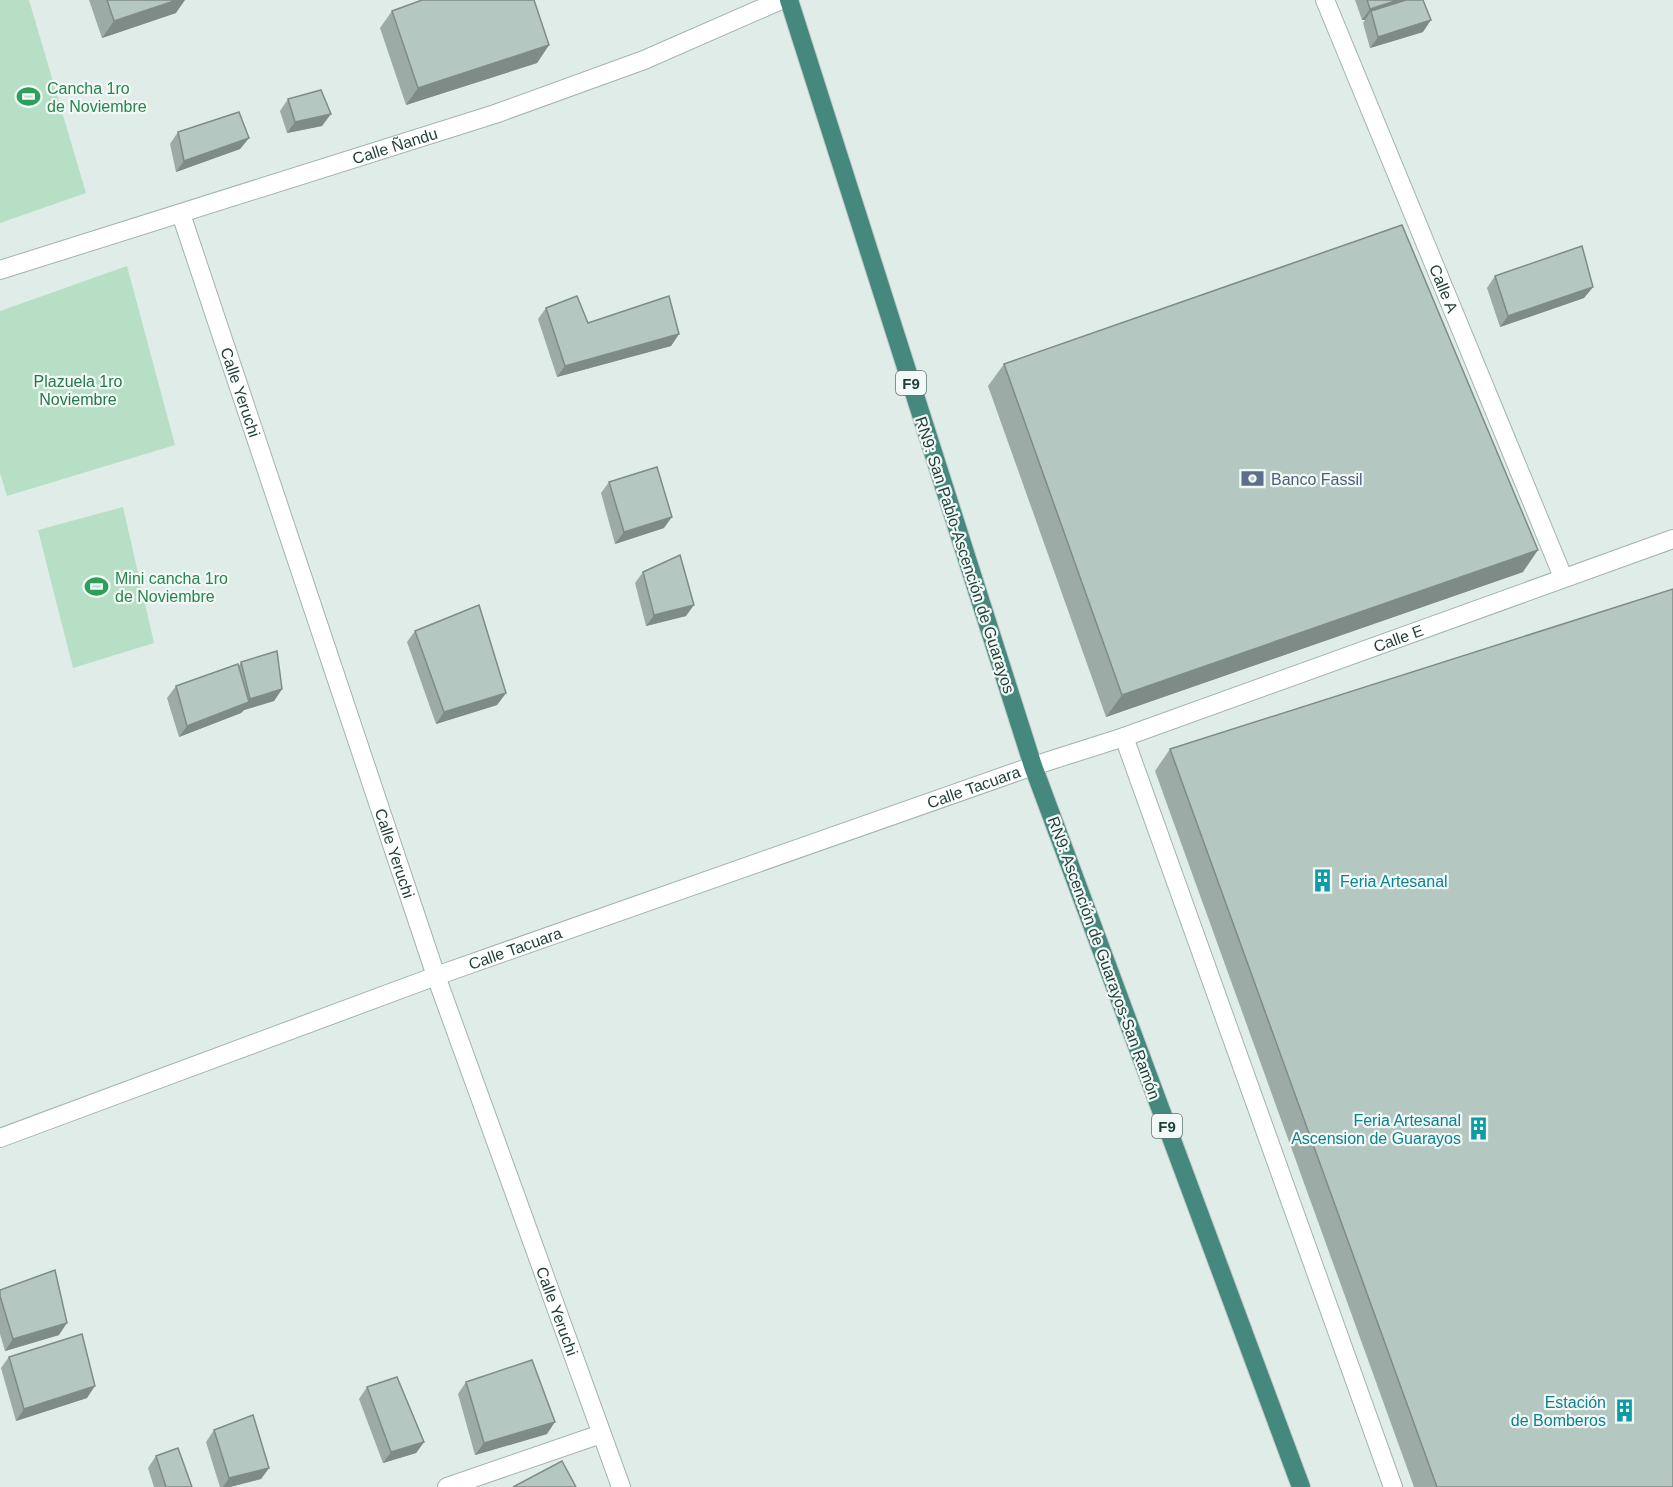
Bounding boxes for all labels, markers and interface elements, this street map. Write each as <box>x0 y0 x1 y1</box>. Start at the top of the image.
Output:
place label: Cancha 1ro de Noviembre <box>47 80 147 115</box>
sports icon: Cancha 1ro de Noviembre <box>16 84 42 110</box>
street label: Calle Ñandu <box>350 124 439 167</box>
street label: Calle A <box>1426 262 1462 315</box>
street label: Calle Yeruchi <box>218 345 264 439</box>
road number: F9 <box>896 371 926 395</box>
park label: Plazuela 1ro Noviembre <box>34 373 123 408</box>
street label: RN9: San Pablo-Ascención de Guarayos <box>912 414 1018 696</box>
bank icon: Banco Fassil <box>1240 466 1266 492</box>
place label: Banco Fassil <box>1271 471 1363 488</box>
place label: Mini cancha 1ro de Noviembre <box>115 570 228 605</box>
sports icon: Mini cancha 1ro de Noviembre <box>84 574 110 600</box>
street label: Calle E <box>1371 621 1425 655</box>
street label: Calle Tacuara <box>925 763 1023 811</box>
street label: Calle Yeruchi <box>372 806 418 900</box>
street label: RN9: Ascención de Guarayos-San Ramón <box>1045 814 1163 1102</box>
building icon: Feria Artesanal <box>1309 868 1335 894</box>
place label: Feria Artesanal <box>1340 873 1448 890</box>
street label: Calle Tacuara <box>466 924 564 972</box>
place label: Feria Artesanal Ascension de Guarayos <box>1291 1112 1461 1147</box>
road number: F9 <box>1152 1114 1182 1138</box>
building icon: Feria Artesanal Ascension de Guarayos <box>1466 1116 1492 1142</box>
street label: Calle Yeruchi <box>533 1264 581 1358</box>
place label: Estación de Bomberos <box>1511 1394 1606 1429</box>
building icon: Estación de Bomberos <box>1611 1398 1637 1424</box>

